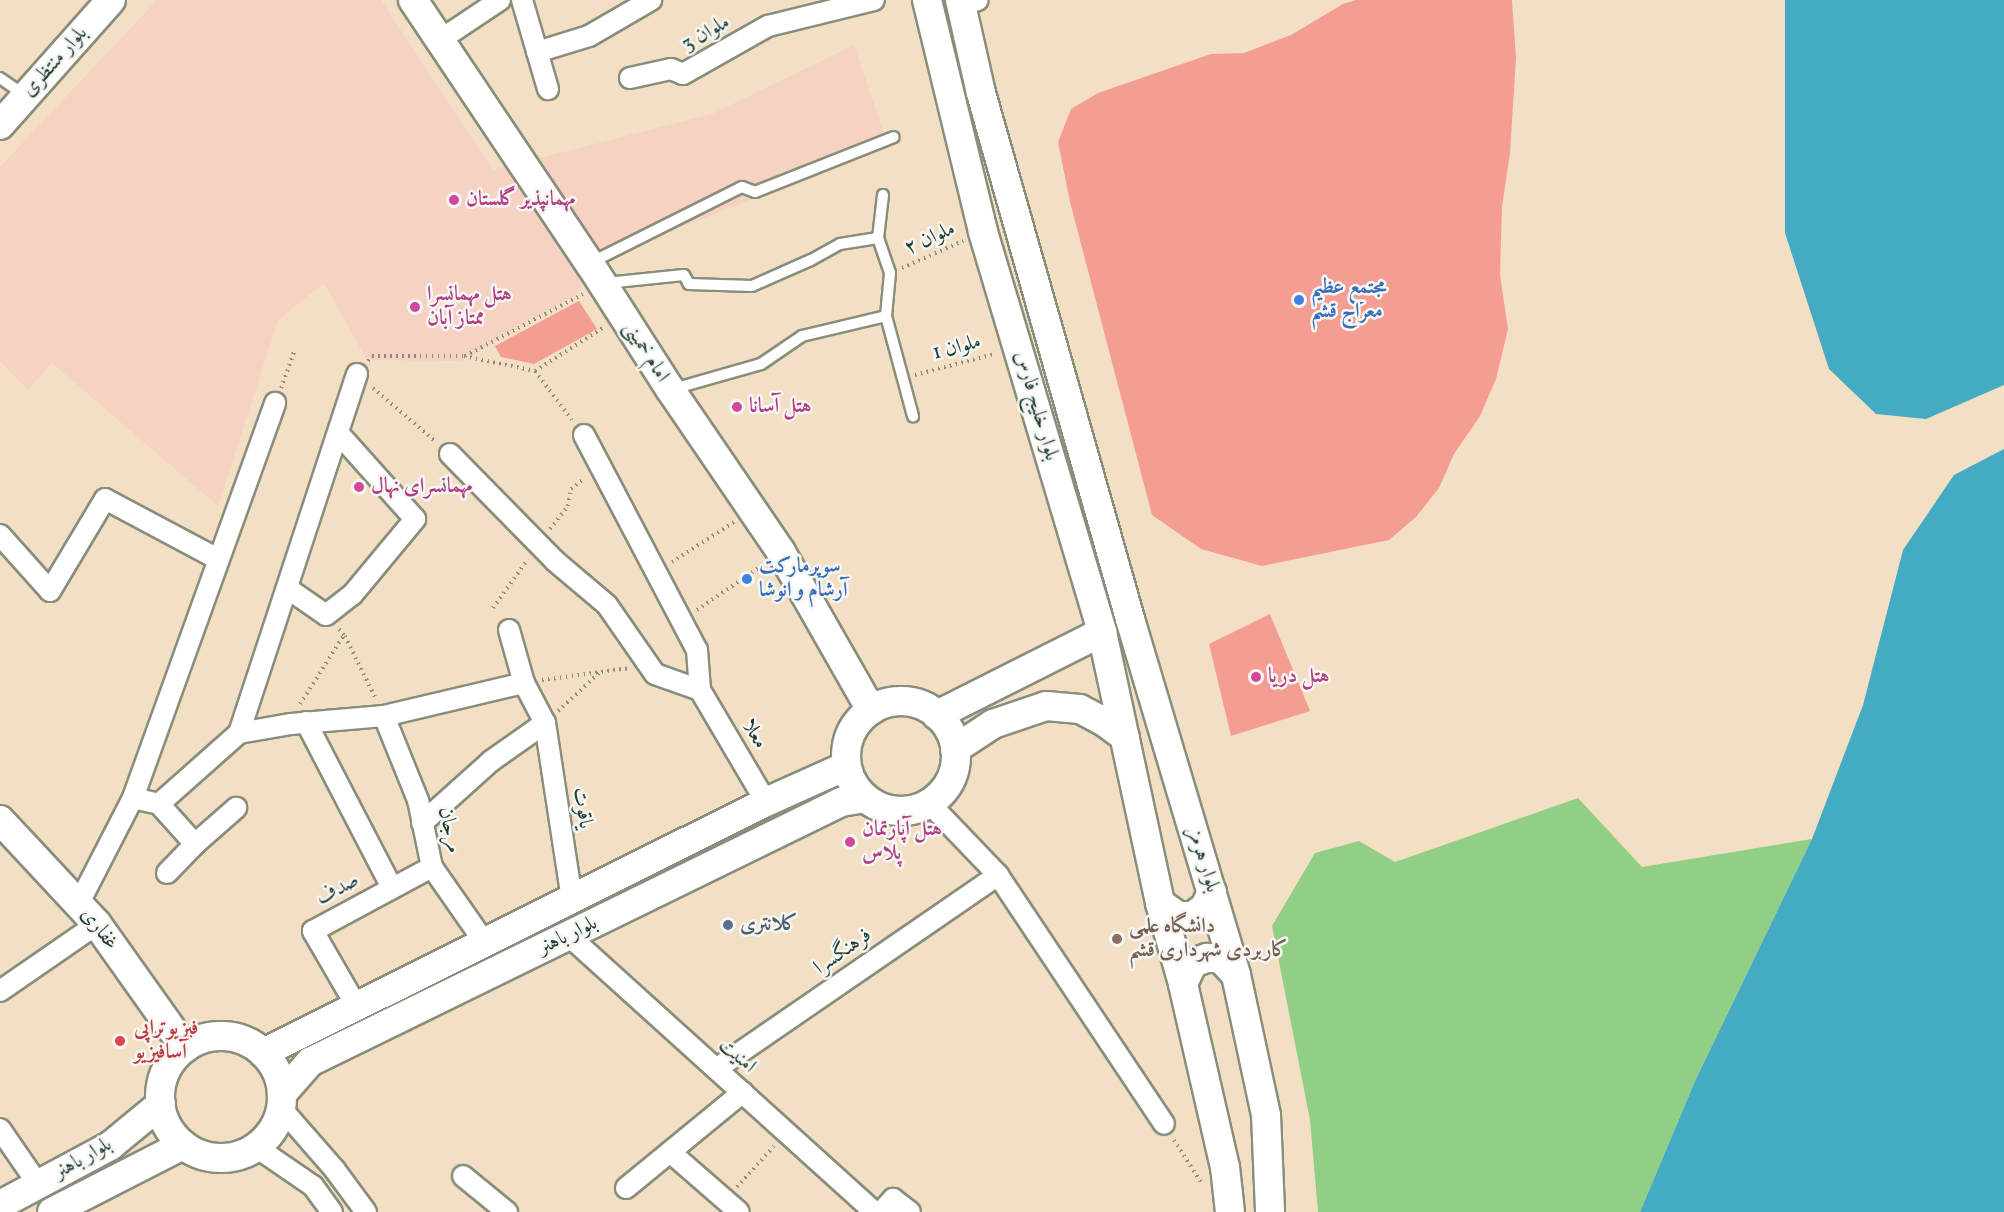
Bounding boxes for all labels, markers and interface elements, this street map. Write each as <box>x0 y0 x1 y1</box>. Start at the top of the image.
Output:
street label: ملوان 3 <box>677 10 735 58</box>
street label: بلوار منتظری <box>17 21 93 103</box>
place label: مهمانپذیر گلستان <box>466 187 575 213</box>
marker: مهمانپذیر گلستان <box>447 193 461 207</box>
street label: ملوان ۲ <box>901 217 959 261</box>
place label: مجتمع عظیم معراج قشم <box>1311 275 1386 325</box>
place label: هتل مهمانسرا ممتاز آبان <box>427 282 512 332</box>
marker: مجتمع عظیم معراج قشم <box>1292 293 1306 307</box>
marker: هتل مهمانسرا ممتاز آبان <box>408 300 422 314</box>
street label: امام خمینی <box>618 317 674 387</box>
street label: ملوان 1 <box>930 329 984 367</box>
street label: بلوار خلیج فارس <box>1008 348 1064 464</box>
place label: هتل آسانا <box>749 394 811 420</box>
marker: هتل آسانا <box>730 400 744 414</box>
place label: مهمانسرای نهال <box>371 474 472 500</box>
marker: مهمانسرای نهال <box>352 480 366 494</box>
place label: سوپرمارکت آرشام و انوشا <box>759 554 847 604</box>
marker: سوپرمارکت آرشام و انوشا <box>740 572 754 586</box>
place label: هتل دریا <box>1268 664 1330 690</box>
marker: هتل دریا <box>1249 670 1263 684</box>
street label: معلا <box>735 715 773 753</box>
street label: یاقوت <box>566 785 598 831</box>
street label: مرجان <box>432 805 466 855</box>
place label: هتل آپارتمان پلاس <box>862 817 942 867</box>
street label: بلوار هرمز <box>1181 824 1225 896</box>
marker: هتل آپارتمان پلاس <box>843 835 857 849</box>
street label: صدف <box>312 868 364 912</box>
street label: غفاری <box>75 903 123 955</box>
street label: بلوار باهنر <box>534 911 602 961</box>
place label: کلانتری <box>740 912 798 938</box>
place label: دانشگاه علمی کاربردی شهرداری قشم <box>1129 914 1288 964</box>
marker: کلانتری <box>721 918 735 932</box>
street label: فرهنگسرا <box>809 923 877 981</box>
marker: دانشگاه علمی کاربردی شهرداری قشم <box>1110 932 1124 946</box>
place label: فیزیوتراپی آسافیزیو <box>134 1016 198 1066</box>
marker: فیزیوتراپی آسافیزیو <box>111 1032 129 1050</box>
street label: امنیت <box>713 1033 761 1079</box>
street label: بلوار باهنر <box>49 1132 117 1186</box>

